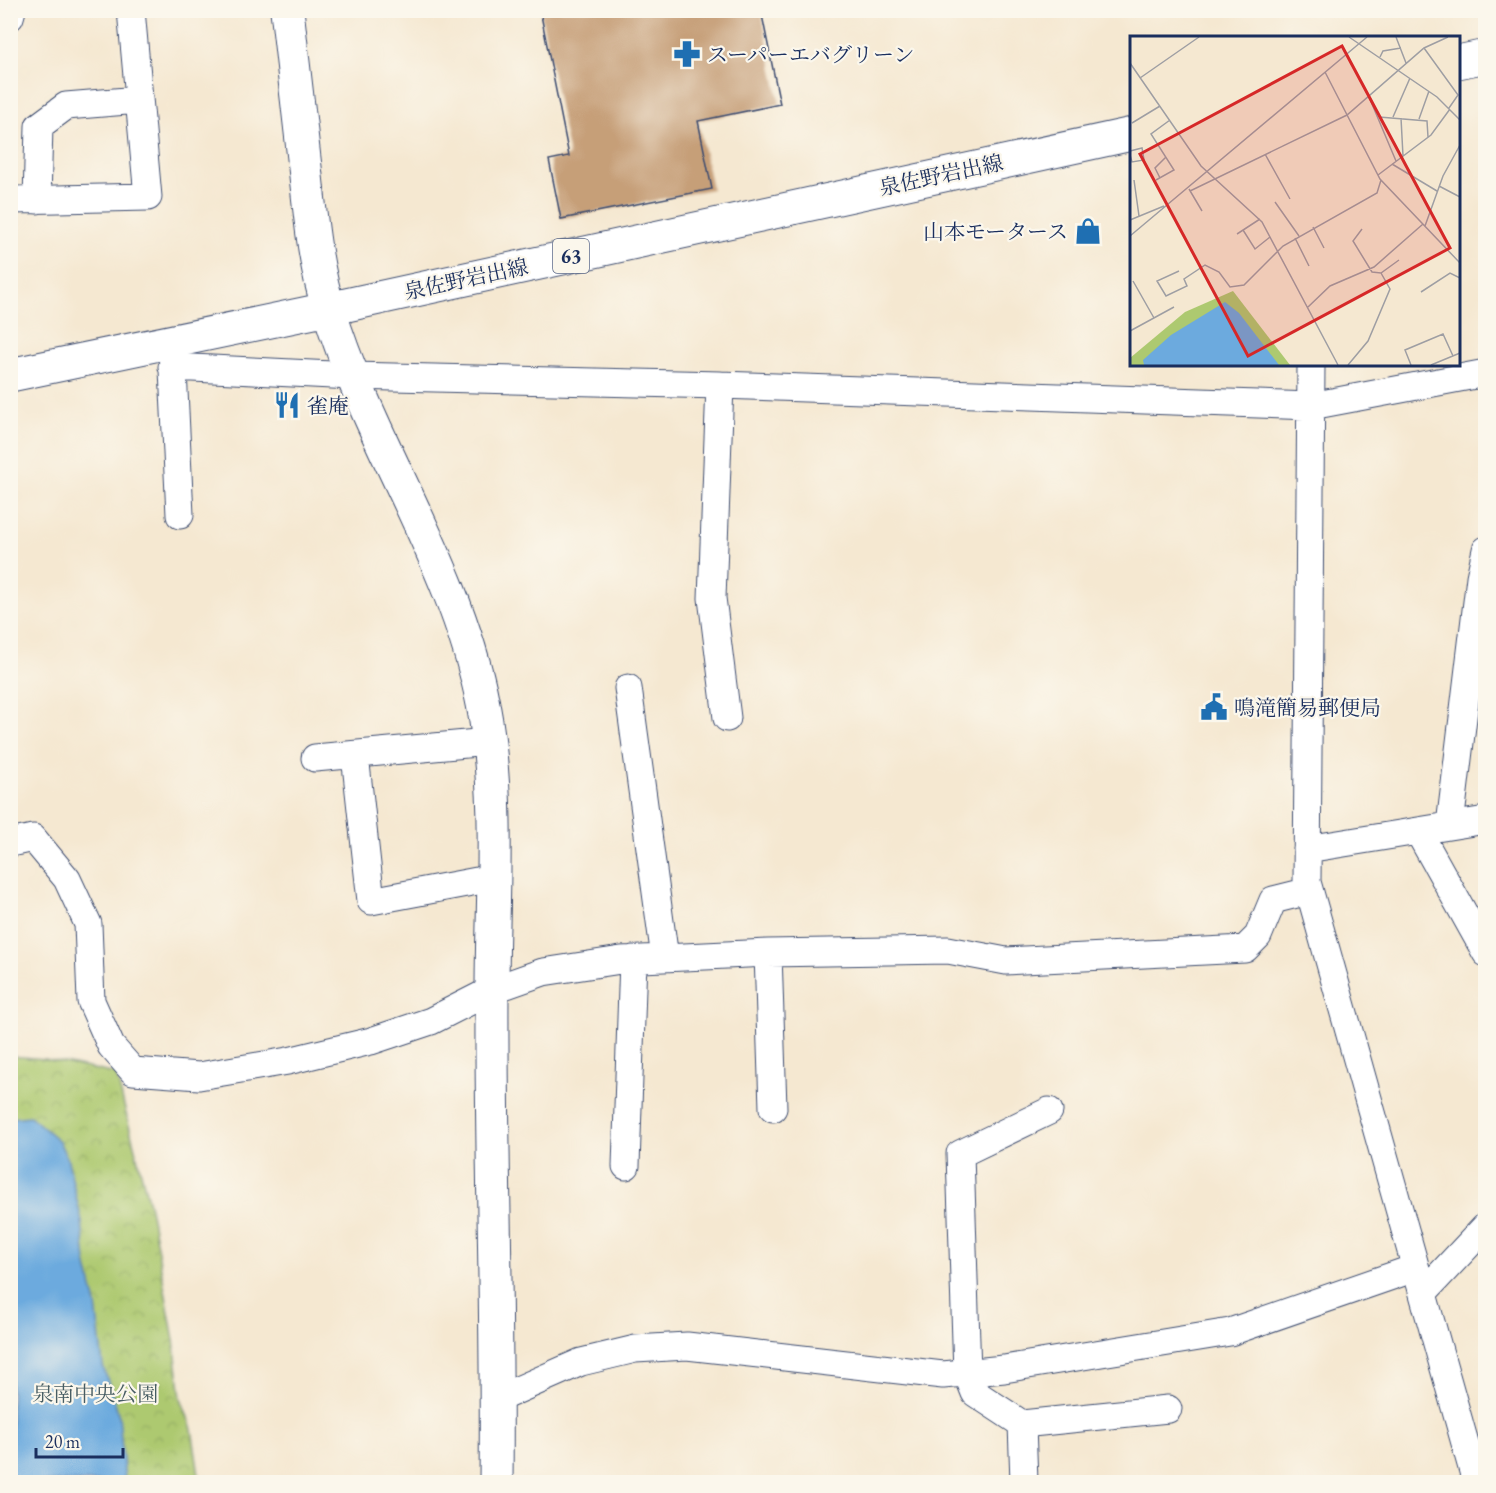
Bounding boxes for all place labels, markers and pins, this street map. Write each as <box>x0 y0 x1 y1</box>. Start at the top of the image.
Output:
pharmacy icon: スーパーエバグリーン <box>672 39 702 69</box>
place label: スーパーエバグリーン <box>707 41 914 68</box>
shop icon: 山本モータース <box>1073 216 1103 246</box>
place label: 山本モータース <box>923 218 1068 245</box>
restaurant icon: 雀庵 <box>272 390 302 420</box>
place label: 雀庵 <box>307 392 349 419</box>
public building icon: 鳴滝簡易郵便局 <box>1199 692 1229 722</box>
place label: 鳴滝簡易郵便局 <box>1234 694 1381 721</box>

